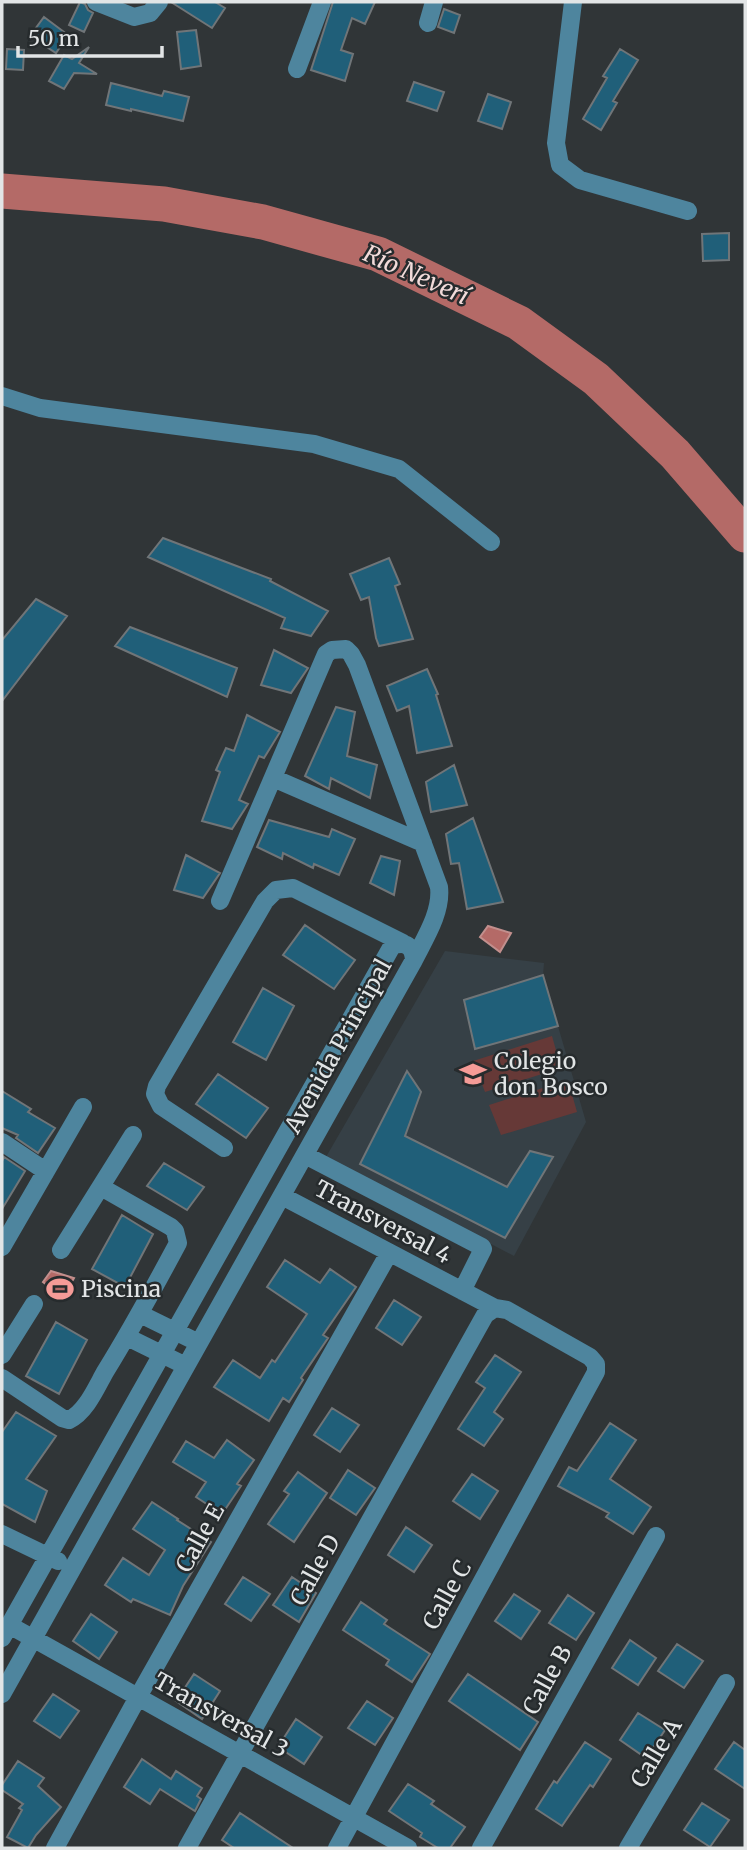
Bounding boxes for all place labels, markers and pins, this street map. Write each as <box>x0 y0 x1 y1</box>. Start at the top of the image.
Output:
place label: Colegio don Bosco <box>494 1046 608 1101</box>
school or university icon: Colegio don Bosco <box>458 1059 488 1089</box>
sports icon: Piscina <box>45 1274 75 1304</box>
place label: Piscina <box>81 1274 161 1303</box>

